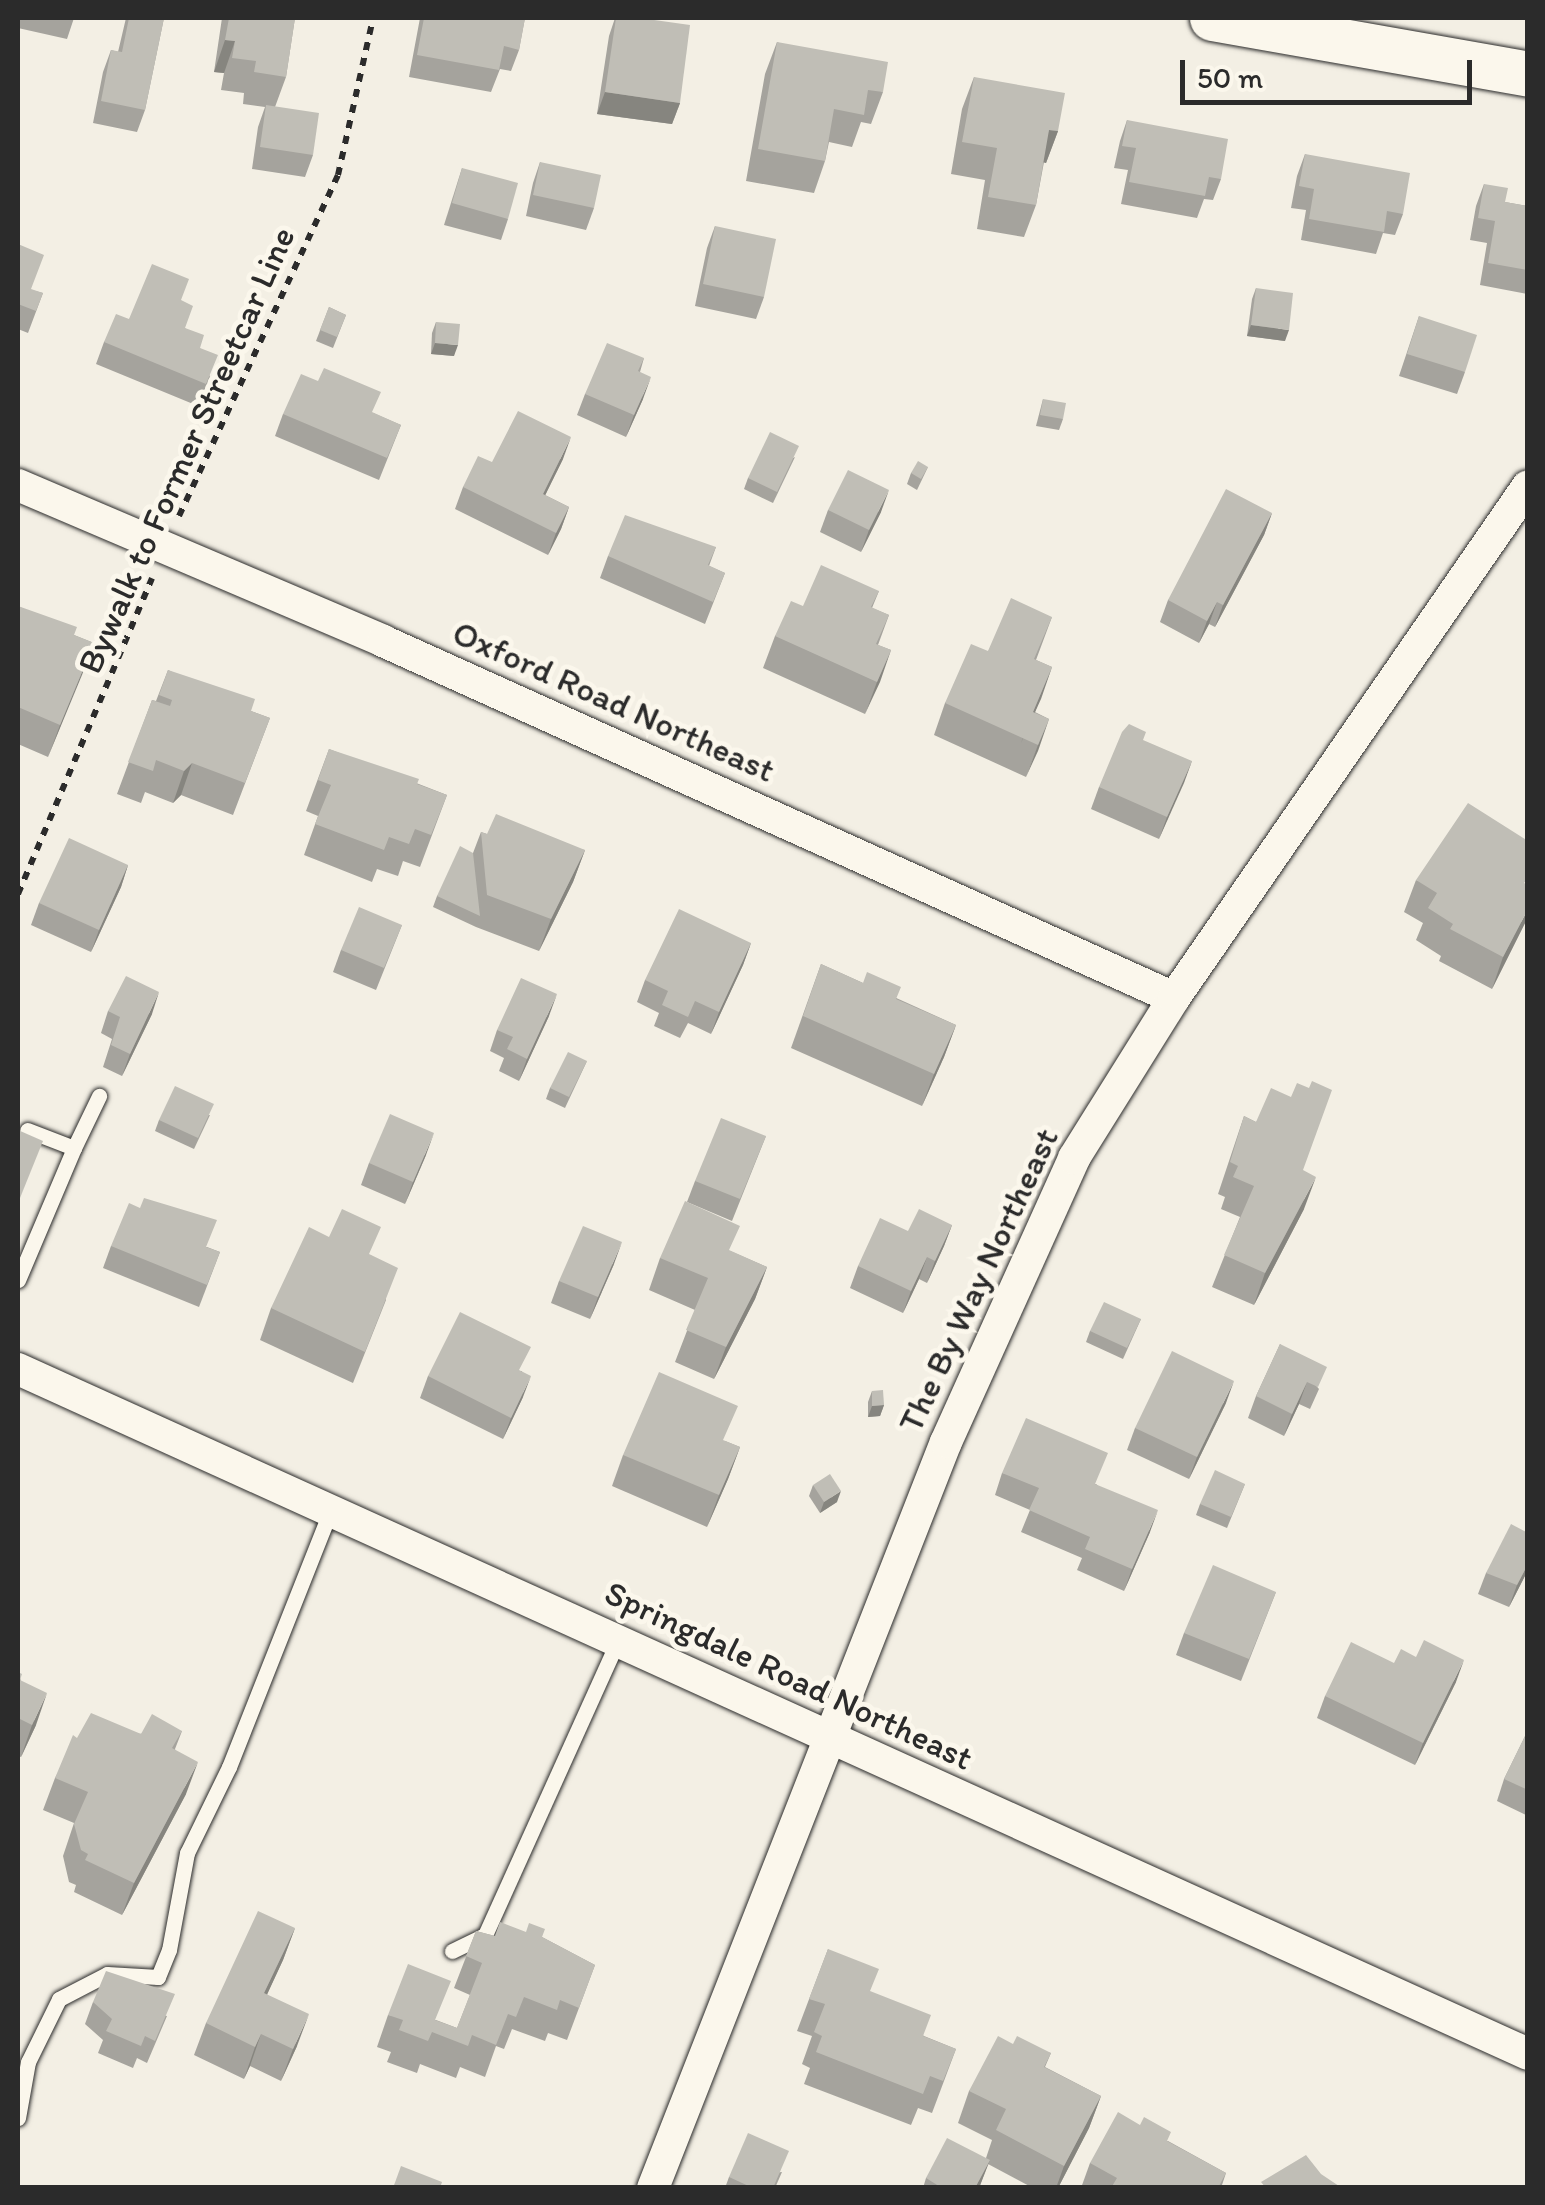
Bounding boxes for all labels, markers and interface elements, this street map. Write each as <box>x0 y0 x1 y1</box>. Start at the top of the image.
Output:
scale bar <box>1185 40 1478 102</box>
text: 50 m <box>1197 59 1263 96</box>
street label: Bywalk to Former Streetcar Line <box>69 221 303 679</box>
street label: Oxford Road Northeast <box>446 611 782 791</box>
street label: The By Way Northeast <box>889 1121 1067 1439</box>
street label: Springdale Road Northeast <box>598 1571 980 1779</box>

